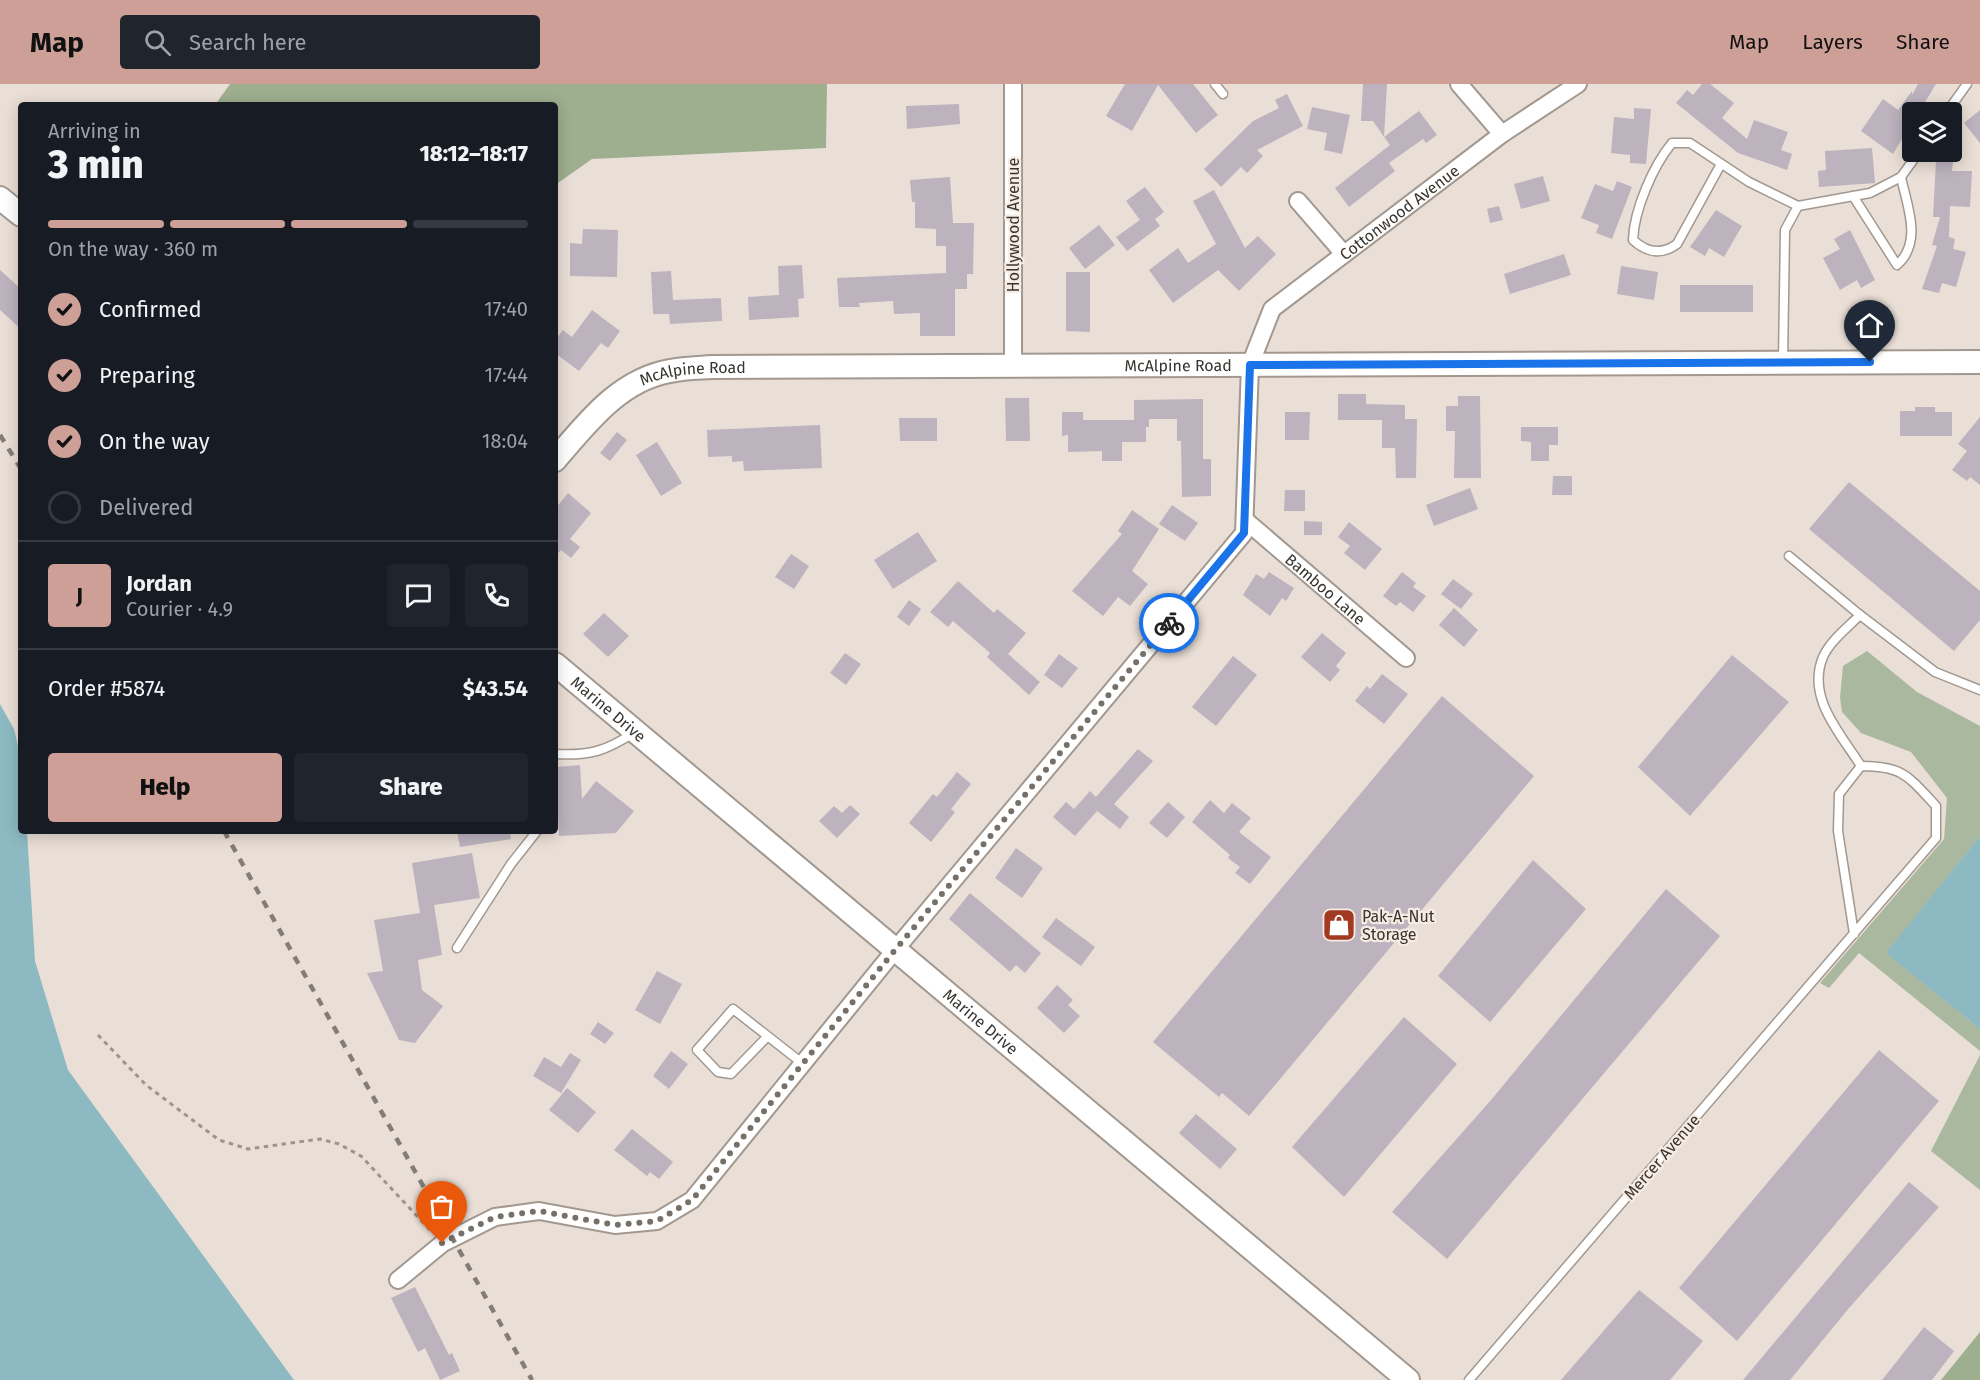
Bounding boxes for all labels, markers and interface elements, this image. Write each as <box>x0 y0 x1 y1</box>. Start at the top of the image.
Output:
search box <box>120 15 540 69</box>
text: Map <box>30 26 84 59</box>
icon: search <box>141 26 174 59</box>
text: Search here <box>189 29 307 56</box>
text: Map <box>1729 29 1769 55</box>
text: Layers <box>1802 29 1863 55</box>
text: Share <box>1896 29 1950 55</box>
map controls <box>1902 102 1962 162</box>
button: layers <box>1902 102 1962 162</box>
text: Arriving in <box>48 119 141 143</box>
text: 18:12–18:17 <box>419 140 528 167</box>
text: 3 min <box>48 142 144 188</box>
street label: Hollywood Avenue <box>1004 158 1023 292</box>
street label: Cottonwood Avenue <box>1336 161 1463 264</box>
text: On the way · 360 m <box>48 237 218 261</box>
icon: check <box>48 293 81 326</box>
text: Confirmed <box>99 296 202 323</box>
text: 17:40 <box>484 297 528 321</box>
pin <box>1844 300 1895 362</box>
icon: home <box>1853 309 1886 342</box>
street label: McAlpine Road <box>1124 355 1232 375</box>
street label: McAlpine Road <box>637 357 746 389</box>
icon: check <box>48 359 81 392</box>
text: Preparing <box>99 362 195 389</box>
text: 17:44 <box>484 363 528 387</box>
icon: check <box>48 425 81 458</box>
text: On the way <box>99 428 210 455</box>
text: 18:04 <box>482 429 528 453</box>
text: Delivered <box>99 494 194 521</box>
street label: Bamboo Lane <box>1282 549 1369 629</box>
button: chat <box>387 564 450 627</box>
button: phone <box>465 564 528 627</box>
text: Jordan <box>126 570 192 597</box>
text: J <box>76 582 83 609</box>
courier <box>1139 593 1199 653</box>
text: Courier · 4.9 <box>126 597 233 621</box>
icon: bike <box>1153 607 1186 640</box>
street label: Marine Drive <box>567 672 650 746</box>
text: Order #5874 <box>48 675 165 702</box>
text: $43.54 <box>463 675 528 702</box>
button: Help <box>48 753 282 822</box>
button: Share <box>294 753 528 822</box>
shop icon: Pak-A-Nut Storage <box>1321 907 1357 943</box>
place label: Pak-A-Nut Storage <box>1362 907 1435 944</box>
street label: Marine Drive <box>940 985 1022 1058</box>
street label: Mercer Avenue <box>1620 1111 1704 1203</box>
pin <box>416 1181 467 1243</box>
icon: bag <box>425 1190 458 1223</box>

